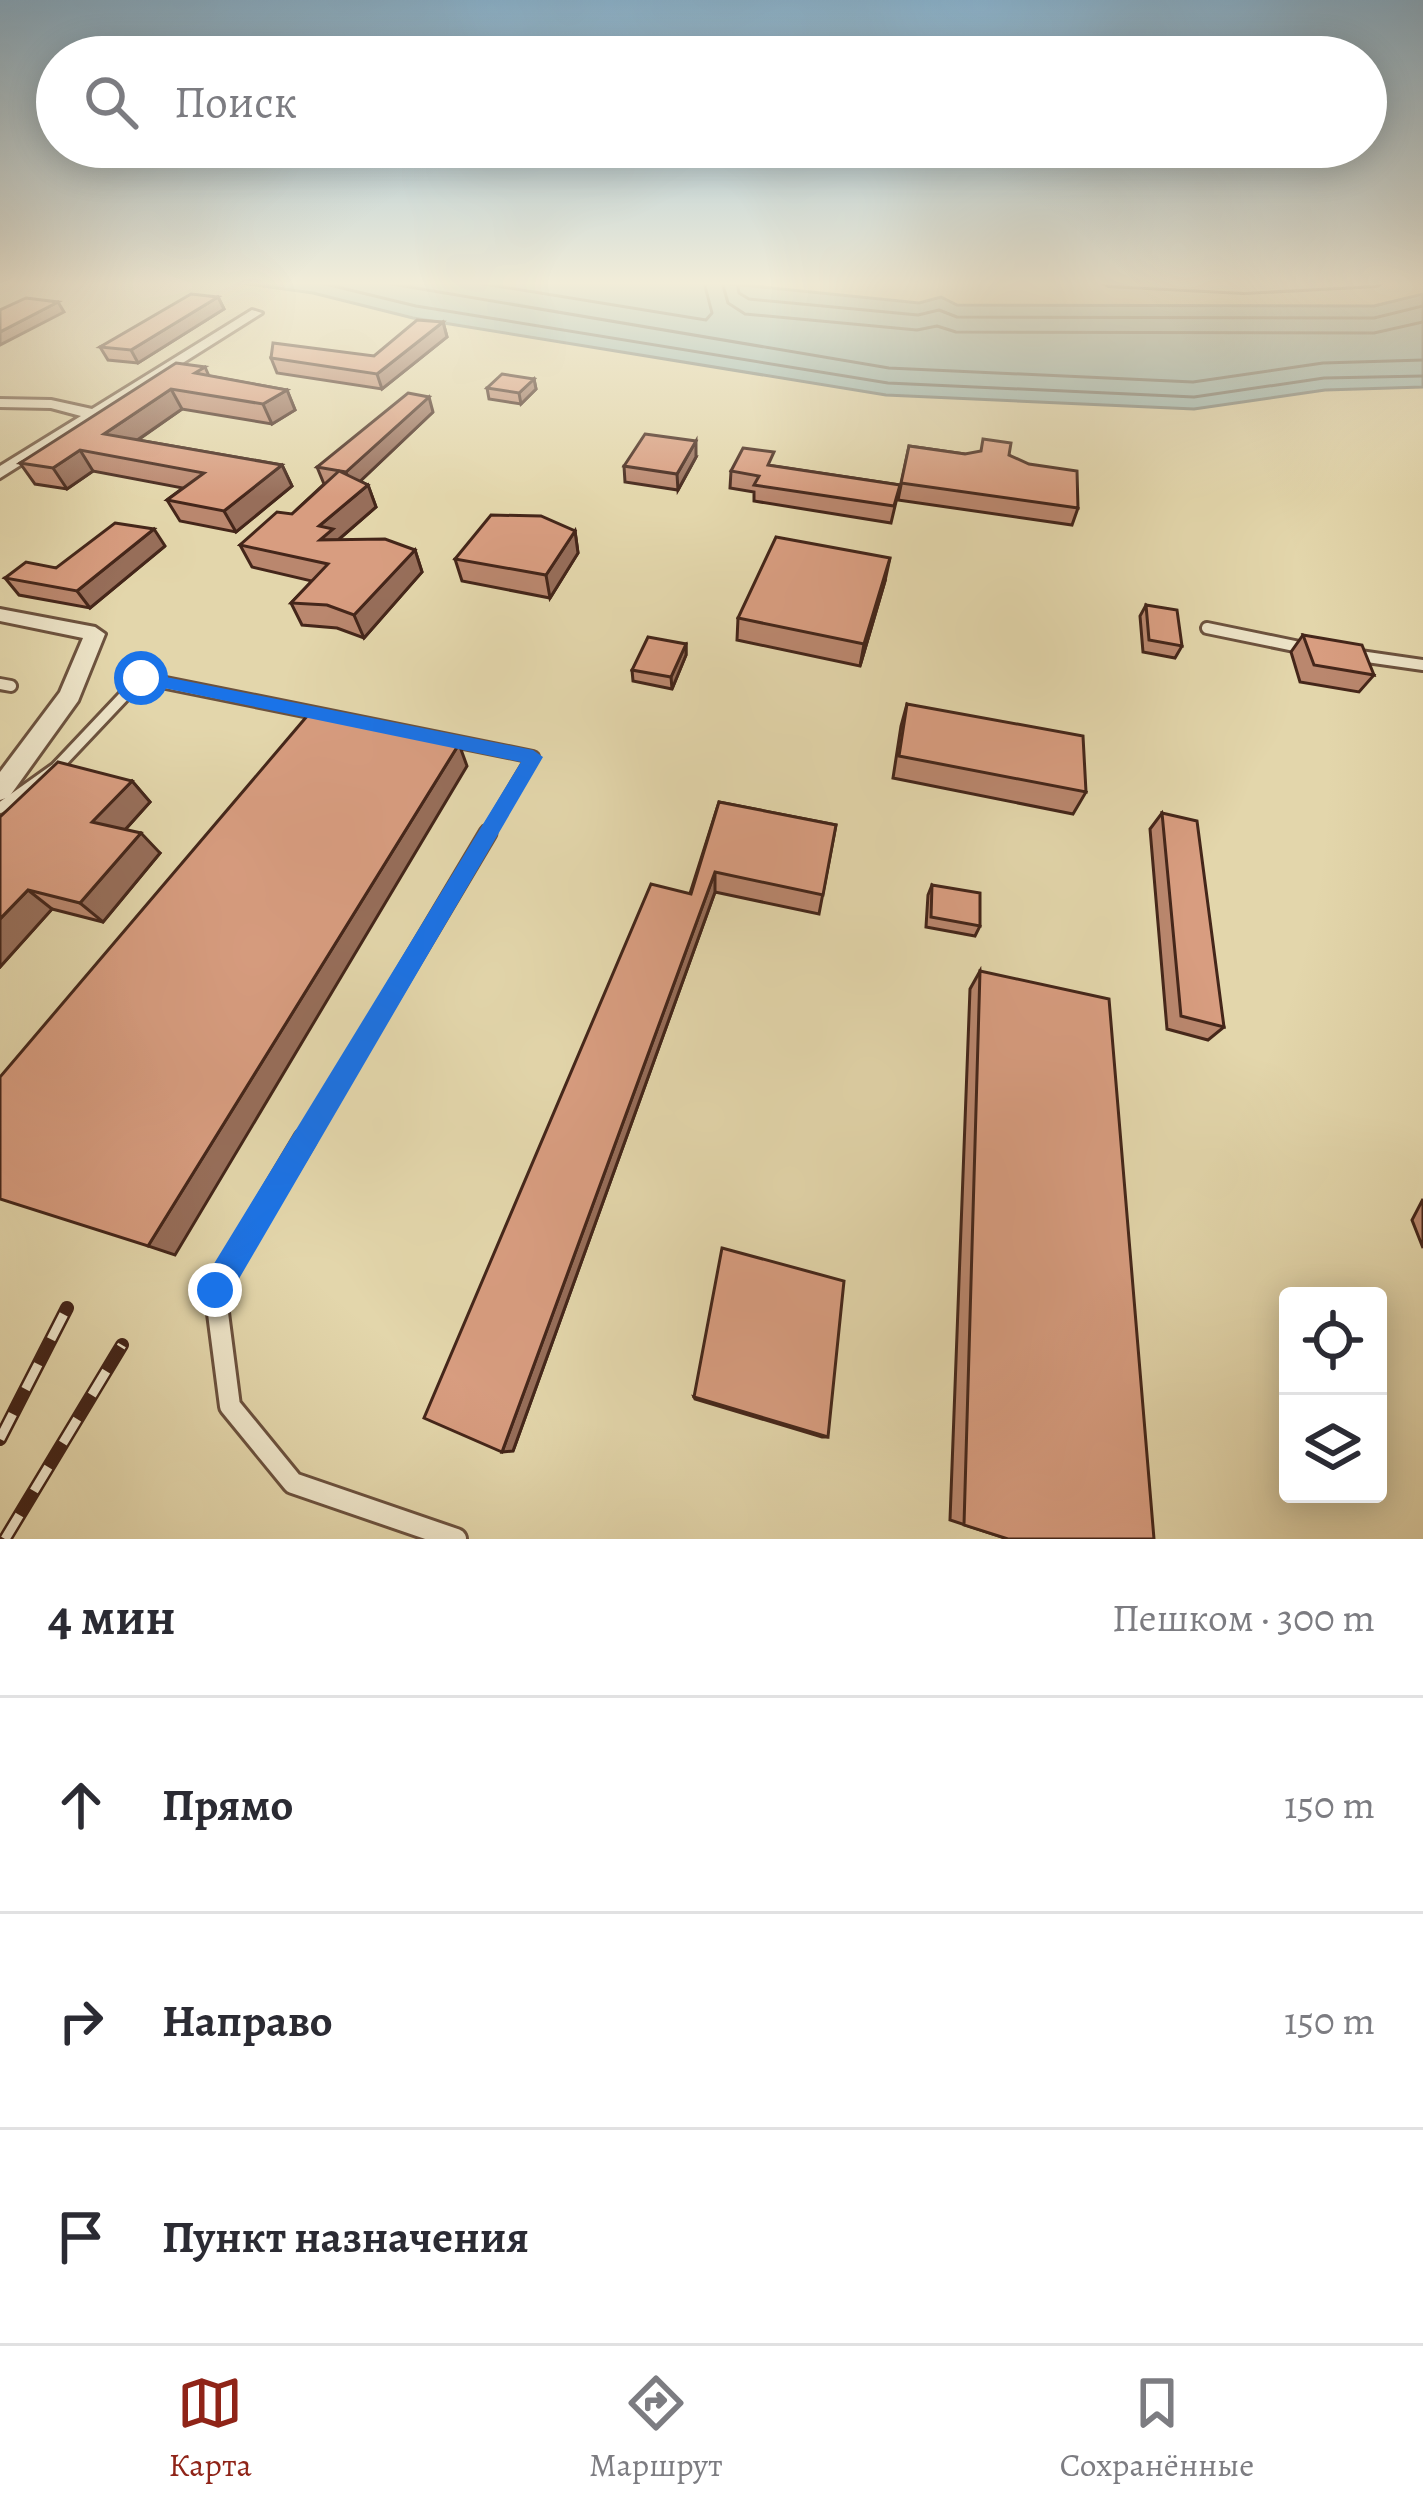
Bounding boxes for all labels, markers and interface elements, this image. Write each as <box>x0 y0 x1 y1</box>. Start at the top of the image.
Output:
search box <box>36 36 1387 168</box>
icon: search <box>78 69 144 135</box>
text: Поиск <box>174 71 297 133</box>
route start <box>114 651 168 705</box>
route end <box>188 1263 242 1317</box>
map controls <box>1279 1287 1387 1503</box>
button: locate <box>1279 1287 1387 1395</box>
button: layers <box>1279 1395 1387 1503</box>
text: 4 мин <box>48 1582 176 1652</box>
text: Пешком · 300 m <box>1112 1591 1375 1644</box>
icon: ahead <box>48 1772 114 1838</box>
text: Прямо <box>162 1774 293 1836</box>
text: 150 m <box>1284 1778 1375 1831</box>
icon: right <box>48 1988 114 2054</box>
text: Направо <box>162 1990 333 2052</box>
text: 150 m <box>1284 1994 1375 2047</box>
icon: arrive <box>48 2204 114 2270</box>
text: Пункт назначения <box>162 2206 529 2268</box>
tab: Карта <box>169 2370 252 2487</box>
tab: Маршрут <box>589 2370 723 2487</box>
tab: Сохранённые <box>1060 2370 1254 2487</box>

